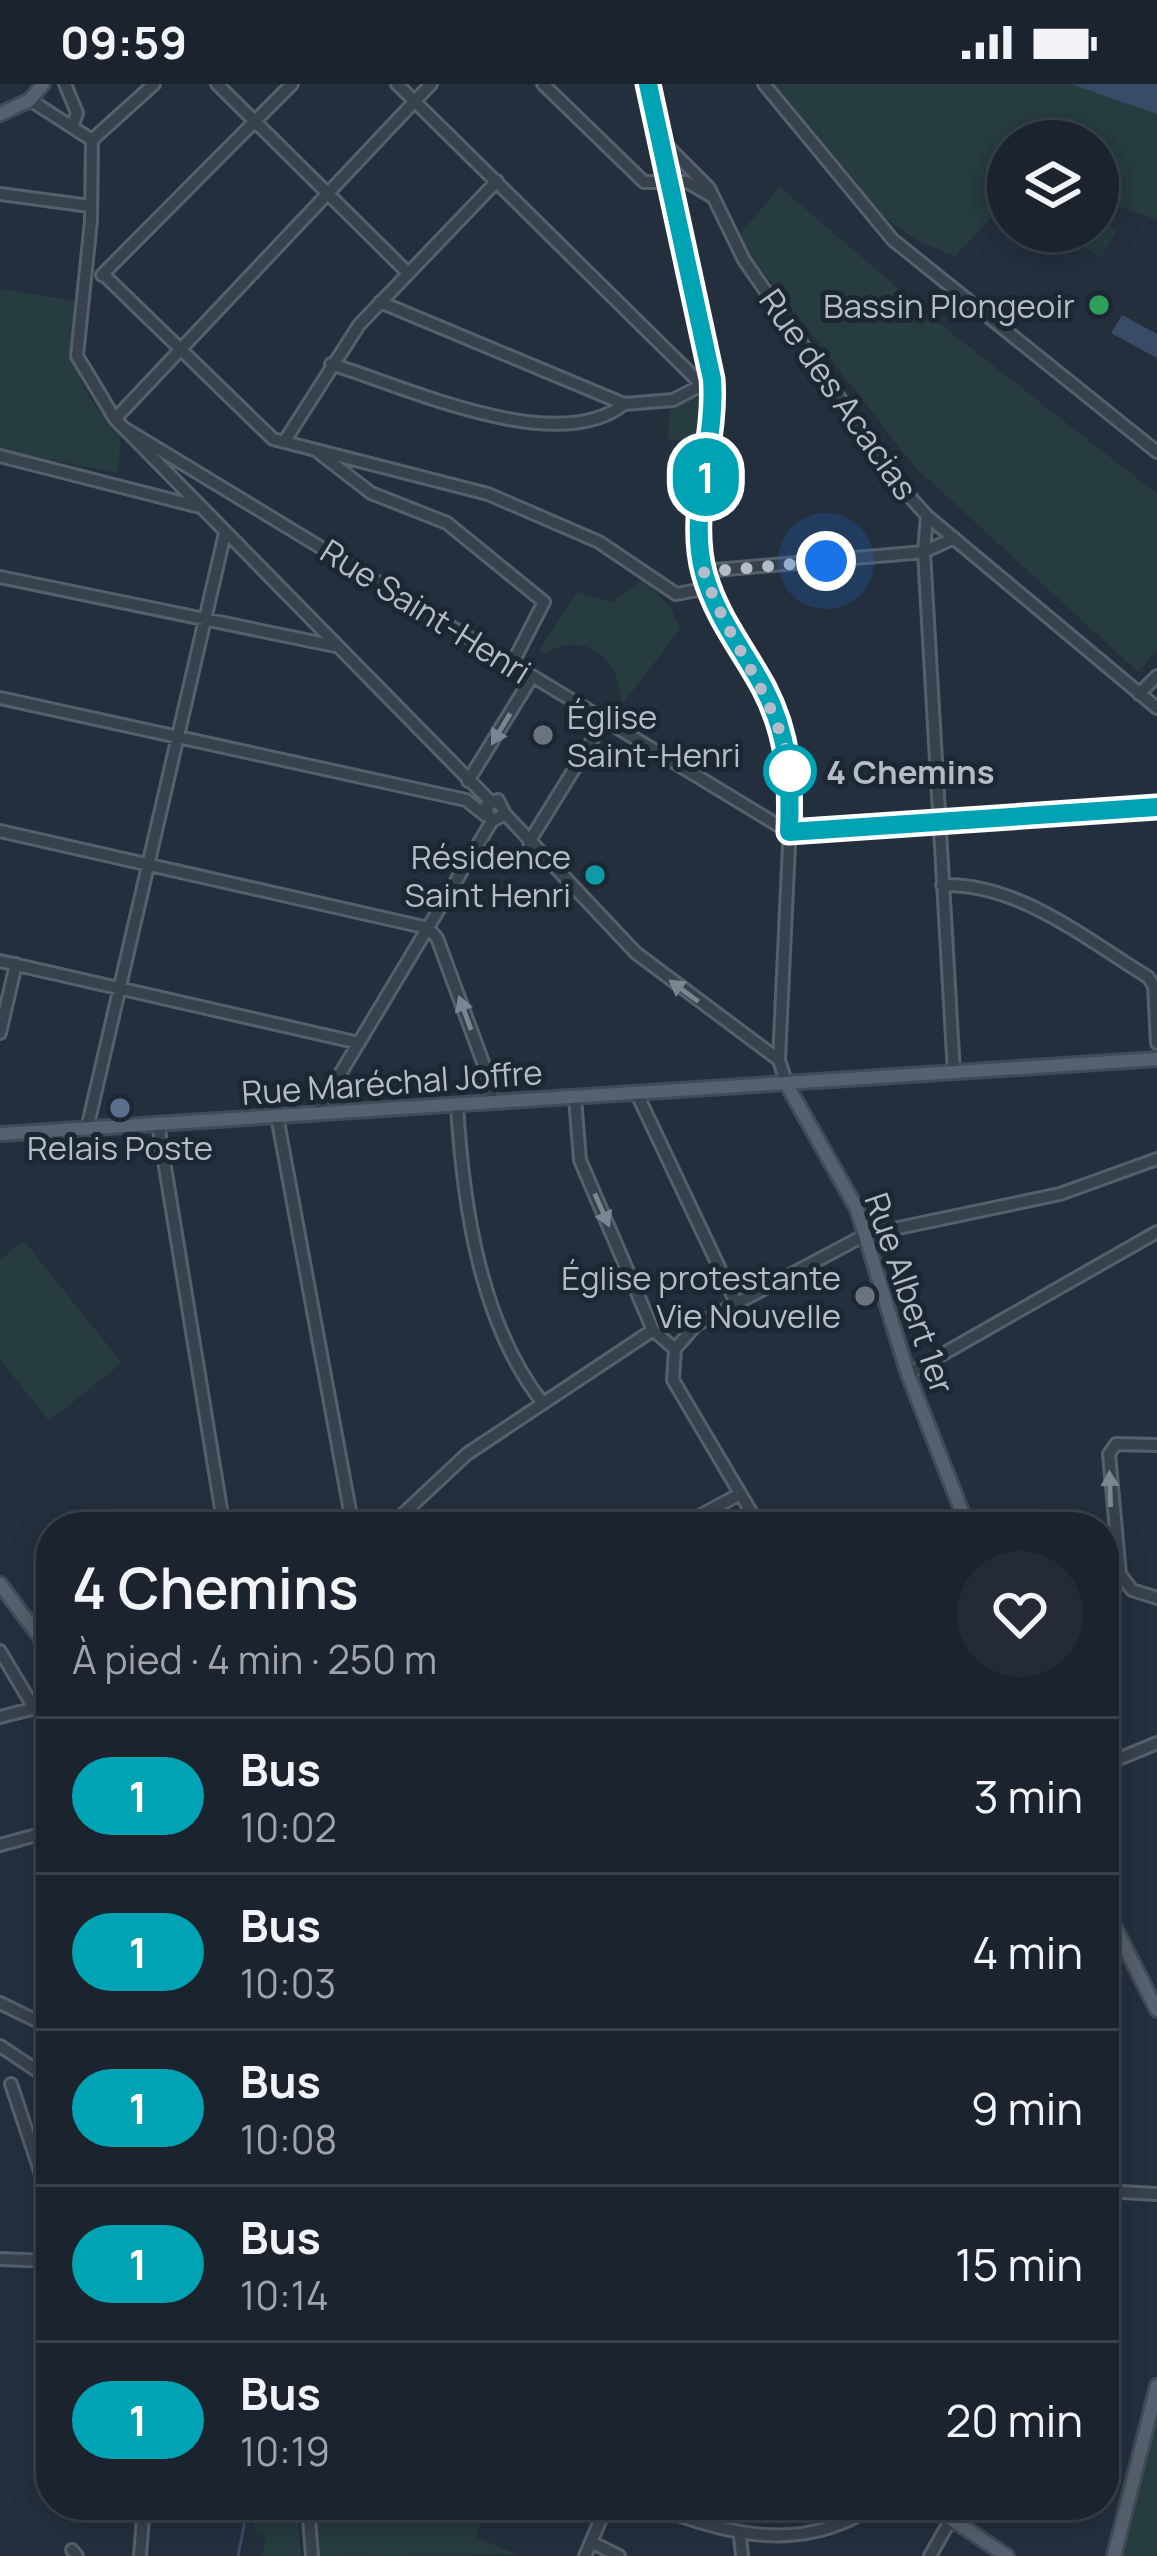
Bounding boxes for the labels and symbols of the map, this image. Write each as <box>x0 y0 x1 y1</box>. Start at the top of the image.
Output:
street label: Rue des Acacias <box>750 280 928 508</box>
place label: Bassin Plongeoir <box>823 283 1075 328</box>
marker: Bassin Plongeoir <box>1086 292 1112 318</box>
line badge: 1 <box>667 438 745 516</box>
street label: Rue Saint-Henri <box>312 528 540 694</box>
your location <box>796 531 856 591</box>
place label: Église Saint-Henri <box>567 694 741 777</box>
one-way arrow <box>491 712 512 746</box>
marker: Église Saint-Henri <box>530 722 556 748</box>
marker: 4 Chemins <box>765 746 815 796</box>
place label: 4 Chemins <box>826 749 995 794</box>
place label: Résidence Saint Henri <box>405 834 571 917</box>
marker: Résidence Saint Henri <box>582 862 608 888</box>
one-way arrow <box>669 979 700 1003</box>
one-way arrow <box>455 995 473 1031</box>
street label: Rue Maréchal Joffre <box>240 1049 544 1115</box>
marker: Relais Poste <box>107 1095 133 1121</box>
place label: Relais Poste <box>27 1125 213 1170</box>
street label: Rue Albert 1er <box>855 1187 965 1399</box>
one-way arrow <box>593 1193 613 1228</box>
place label: Église protestante Vie Nouvelle <box>561 1255 841 1338</box>
marker: Église protestante Vie Nouvelle <box>852 1283 878 1309</box>
one-way arrow <box>1100 1469 1119 1507</box>

